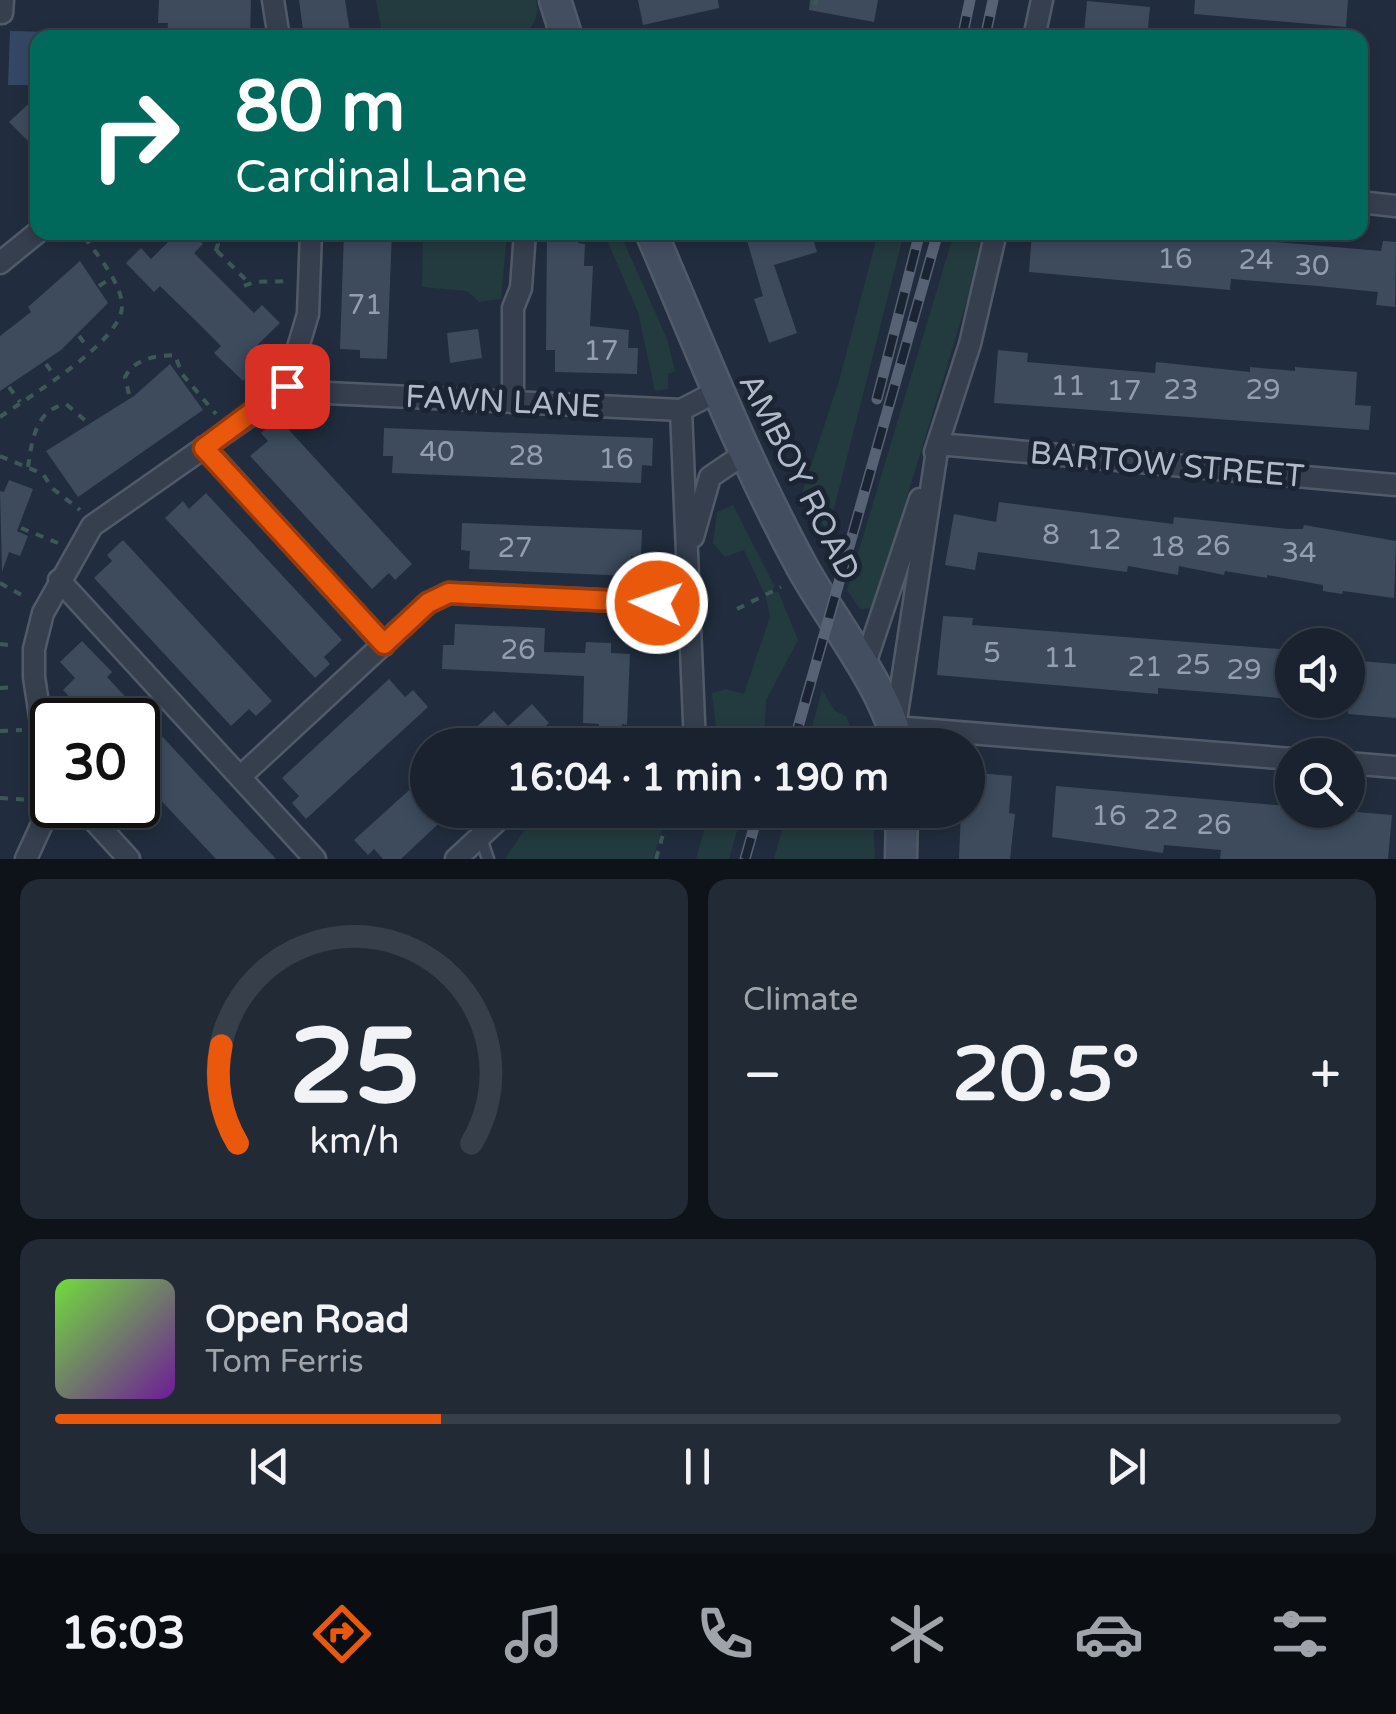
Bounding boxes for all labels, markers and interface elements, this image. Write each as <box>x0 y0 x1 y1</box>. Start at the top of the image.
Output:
text: 80 m <box>235 66 405 150</box>
icon: right <box>70 70 200 200</box>
text: Cardinal Lane <box>235 151 527 205</box>
house number: 16 <box>1157 242 1193 276</box>
house number: 24 <box>1238 243 1274 277</box>
house number: 30 <box>1294 249 1330 283</box>
house number: 71 <box>347 288 383 322</box>
house number: 17 <box>583 334 619 368</box>
pin <box>245 344 330 429</box>
icon: arrive <box>260 359 315 414</box>
street label: AMBOY ROAD <box>731 367 867 587</box>
house number: 11 <box>1050 369 1086 403</box>
house number: 23 <box>1163 373 1199 407</box>
house number: 29 <box>1245 373 1281 407</box>
house number: 17 <box>1106 374 1142 408</box>
street label: FAWN LANE <box>404 378 602 426</box>
street label: BARTOW STREET <box>1028 434 1306 496</box>
house number: 40 <box>419 435 455 469</box>
house number: 28 <box>508 439 544 473</box>
house number: 16 <box>598 442 634 476</box>
house number: 8 <box>1042 518 1060 552</box>
house number: 12 <box>1086 523 1122 557</box>
house number: 26 <box>1195 529 1231 563</box>
house number: 18 <box>1149 530 1185 564</box>
house number: 27 <box>497 531 533 565</box>
house number: 34 <box>1281 536 1317 570</box>
position arrow <box>605 551 709 655</box>
map controls <box>1275 628 1365 828</box>
button: sound <box>1275 628 1365 718</box>
house number: 26 <box>500 633 536 667</box>
house number: 5 <box>983 636 1001 670</box>
house number: 11 <box>1043 641 1079 675</box>
house number: 25 <box>1175 648 1211 682</box>
house number: 21 <box>1127 650 1163 684</box>
house number: 29 <box>1226 653 1262 687</box>
speed limit sign: 30 <box>30 698 160 828</box>
button: search <box>1275 738 1365 828</box>
text: 16:04 · 1 min · 190 m <box>506 755 889 801</box>
house number: 16 <box>1091 799 1127 833</box>
house number: 22 <box>1143 803 1179 837</box>
house number: 26 <box>1196 808 1232 842</box>
text: Climate <box>743 981 858 1019</box>
text: 25 <box>289 1006 419 1131</box>
text: 20.5° <box>952 1030 1140 1120</box>
text: − <box>743 1043 782 1109</box>
text: + <box>1310 1043 1341 1109</box>
text: km/h <box>309 1120 399 1163</box>
text: Open Road <box>205 1297 410 1343</box>
text: Tom Ferris <box>205 1343 364 1381</box>
icon: previous <box>242 1439 297 1494</box>
icon: pause <box>670 1439 725 1494</box>
icon: next <box>1099 1439 1154 1494</box>
icon: directions <box>307 1599 377 1669</box>
icon: music <box>499 1599 569 1669</box>
icon: phone <box>690 1599 760 1669</box>
icon: climate <box>882 1599 952 1669</box>
icon: car <box>1074 1599 1144 1669</box>
icon: filters <box>1265 1599 1335 1669</box>
text: 16:03 <box>61 1607 186 1661</box>

